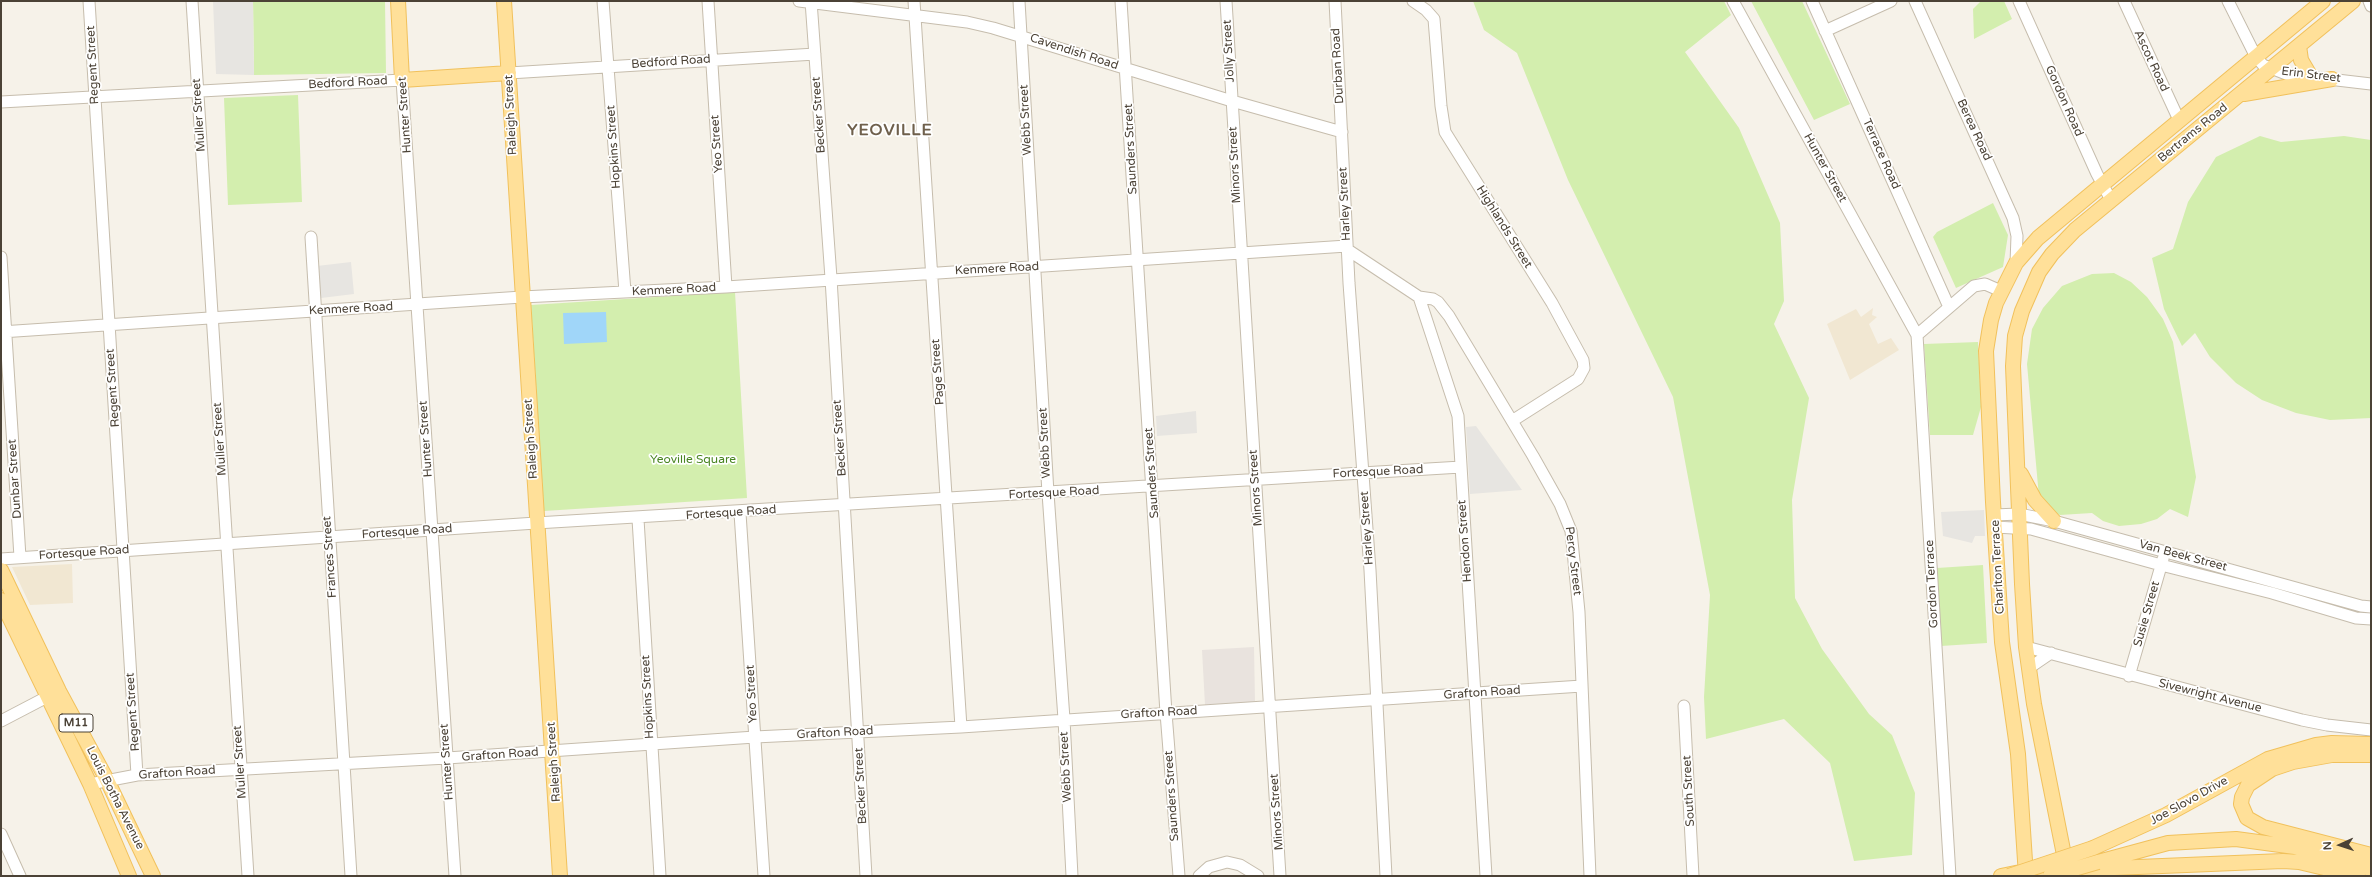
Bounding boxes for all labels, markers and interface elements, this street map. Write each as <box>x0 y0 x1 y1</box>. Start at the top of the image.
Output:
street label: Jolly Street <box>1220 19 1238 83</box>
street label: Regent Street <box>84 25 102 105</box>
street label: Durban Road <box>1329 28 1347 104</box>
street label: Ascot Road <box>2130 28 2172 94</box>
street label: Cavendish Road <box>1028 31 1120 73</box>
street label: Bedford Road <box>631 52 711 72</box>
street label: Gordon Road <box>2042 63 2086 139</box>
street label: Erin Street <box>2280 64 2342 86</box>
street label: Bedford Road <box>308 74 388 92</box>
street label: Raleigh Street <box>502 75 520 155</box>
street label: Hunter Street <box>395 76 415 154</box>
street label: Becker Street <box>809 76 829 154</box>
street label: Muller Street <box>189 78 209 152</box>
street label: Webb Street <box>1017 84 1035 156</box>
street label: Berea Road <box>1953 97 1995 163</box>
street label: Bertrams Road <box>2155 100 2231 166</box>
street label: Saunders Street <box>1121 103 1141 195</box>
street label: Hopkins Street <box>604 105 624 189</box>
street label: Yeo Street <box>708 114 726 174</box>
street label: Terrace Road <box>1859 117 1903 191</box>
district label: YEOVILLE <box>847 121 933 141</box>
street label: Minors Street <box>1226 126 1244 204</box>
street label: Hunter Street <box>1800 131 1850 205</box>
street label: Harley Street <box>1336 167 1354 241</box>
street label: Highlands Street <box>1473 183 1535 271</box>
street label: Kenmere Road <box>954 260 1040 278</box>
street label: Kenmere Road <box>631 281 717 299</box>
street label: Kenmere Road <box>308 300 394 318</box>
street label: Page Street <box>929 338 947 406</box>
street label: Regent Street <box>103 348 123 428</box>
street label: Raleigh Street <box>521 398 541 480</box>
street label: Becker Street <box>830 399 850 477</box>
street label: Hunter Street <box>416 400 436 478</box>
street label: Muller Street <box>210 402 230 476</box>
street label: Webb Street <box>1036 407 1054 479</box>
street label: Saunders Street <box>1142 427 1162 519</box>
street label: Dunbar Street <box>5 439 25 519</box>
street label: Minors Street <box>1246 449 1266 527</box>
park label: Yeoville Square <box>650 453 736 467</box>
street label: Fortesque Road <box>1332 462 1424 482</box>
street label: Fortesque Road <box>1008 483 1100 503</box>
street label: Harley Street <box>1357 491 1377 565</box>
street label: Hendon Street <box>1455 499 1475 583</box>
street label: Fortesque Road <box>685 503 777 523</box>
street label: Frances Street <box>320 516 340 598</box>
street label: Charlton Terrace <box>1988 519 2008 615</box>
street label: Fortesque Road <box>361 522 453 542</box>
street label: Percy Street <box>1562 526 1584 596</box>
street label: Van Beek Street <box>2137 537 2229 575</box>
street label: Gordon Terrace <box>1922 539 1942 629</box>
street label: Fortesque Road <box>38 543 130 563</box>
street label: Susie Street <box>2131 580 2163 648</box>
street label: Hopkins Street <box>639 655 657 739</box>
street label: Yeo Street <box>743 665 761 723</box>
street label: Regent Street <box>123 672 143 752</box>
street label: Sivewright Avenue <box>2157 676 2263 716</box>
street label: Grafton Road <box>1443 683 1521 703</box>
street label: Grafton Road <box>1120 704 1198 722</box>
road number: M11 <box>59 714 93 732</box>
street label: Raleigh Street <box>544 721 564 803</box>
street label: Hunter Street <box>437 723 457 801</box>
street label: Grafton Road <box>796 724 874 742</box>
street label: Muller Street <box>230 725 250 799</box>
street label: Webb Street <box>1057 731 1075 803</box>
street label: Louis Botha Avenue <box>83 744 147 852</box>
street label: Grafton Road <box>461 745 539 765</box>
street label: Becker Street <box>852 747 870 825</box>
street label: Saunders Street <box>1162 750 1182 842</box>
street label: South Street <box>1680 755 1698 827</box>
street label: Grafton Road <box>138 763 216 783</box>
street label: Minors Street <box>1267 773 1287 851</box>
street label: Joe Slovo Drive <box>2148 774 2230 828</box>
north arrow <box>2320 825 2360 865</box>
text: N <box>2321 841 2334 850</box>

